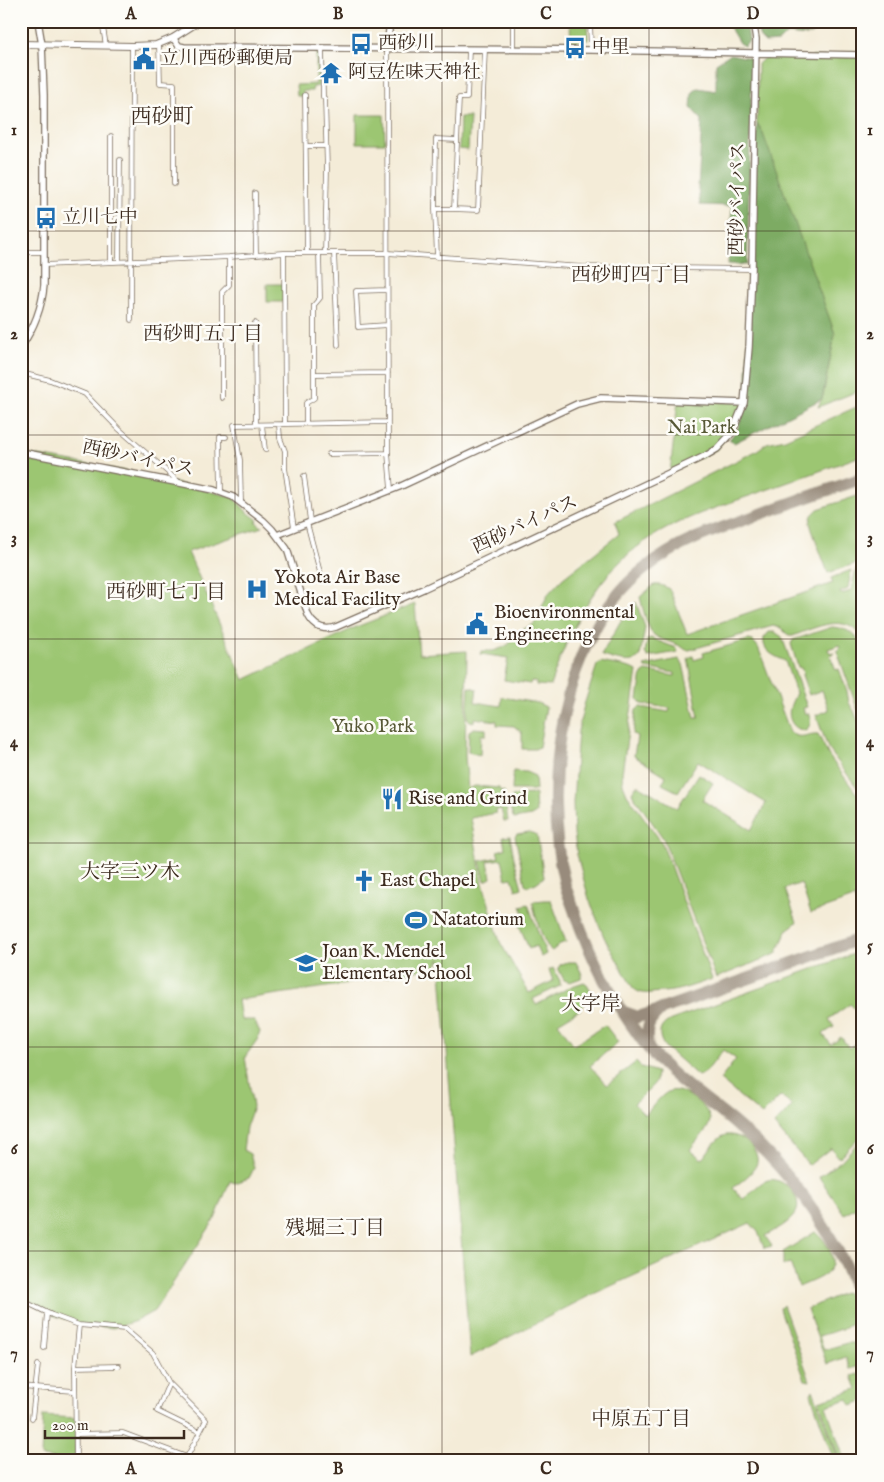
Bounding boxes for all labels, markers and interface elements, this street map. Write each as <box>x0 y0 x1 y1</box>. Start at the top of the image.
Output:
text: A <box>125 5 138 25</box>
text: B <box>333 5 344 25</box>
text: C <box>540 5 552 25</box>
text: D <box>747 5 760 25</box>
bus stop icon: 西砂川 <box>348 31 374 57</box>
place label: 西砂川 <box>378 32 435 56</box>
bus stop icon: 中里 <box>562 35 588 61</box>
place label: 中里 <box>592 36 630 60</box>
public building icon: 立川西砂郵便局 <box>131 46 157 72</box>
place label: 立川西砂郵便局 <box>160 47 293 71</box>
temple icon: 阿豆佐味天神社 <box>318 60 344 86</box>
place label: 阿豆佐味天神社 <box>348 61 481 85</box>
district label: 西砂町 <box>131 104 194 131</box>
text: 1 <box>11 121 17 141</box>
text: 1 <box>867 121 873 141</box>
street label: 西砂バイパス <box>725 142 751 256</box>
bus stop icon: 立川七中 <box>33 205 59 231</box>
place label: 立川七中 <box>62 206 138 230</box>
district label: 西砂町四丁目 <box>571 263 691 288</box>
district label: 西砂町五丁目 <box>143 322 263 347</box>
text: 2 <box>10 325 18 345</box>
text: 2 <box>866 325 874 345</box>
park label: Nai Park <box>667 416 738 440</box>
street label: 西砂バイパス <box>80 435 196 483</box>
street label: 西砂バイパス <box>468 490 582 560</box>
text: 3 <box>11 529 17 549</box>
text: 3 <box>867 529 873 549</box>
place label: Yokota Air Base Medical Facility <box>274 566 401 612</box>
hospital icon: Yokota Air Base Medical Facility <box>244 576 270 602</box>
district label: 西砂町七丁目 <box>106 580 226 605</box>
place label: Bioenvironmental Engineering <box>494 601 635 647</box>
public building icon: Bioenvironmental Engineering <box>464 611 490 637</box>
park label: Yuko Park <box>332 715 415 739</box>
text: 4 <box>10 733 19 753</box>
text: 4 <box>866 733 875 753</box>
restaurant icon: Rise and Grind <box>379 786 405 812</box>
place label: Rise and Grind <box>408 787 528 811</box>
district label: 大字三ツ木 <box>80 860 180 885</box>
church icon: East Chapel <box>351 868 377 894</box>
place label: East Chapel <box>380 869 476 893</box>
sports icon: Natatorium <box>403 907 429 933</box>
place label: Natatorium <box>432 908 524 932</box>
text: 5 <box>11 937 17 957</box>
text: 5 <box>867 937 873 957</box>
place label: Joan K. Mendel Elementary School <box>320 940 472 986</box>
school or university icon: Joan K. Mendel Elementary School <box>293 950 319 976</box>
district label: 大字岸 <box>561 992 621 1017</box>
text: 6 <box>11 1140 19 1160</box>
text: 6 <box>867 1140 875 1160</box>
district label: 残堀三丁目 <box>285 1216 385 1241</box>
text: 7 <box>10 1344 18 1364</box>
text: 7 <box>866 1344 874 1364</box>
scale bar <box>45 1407 184 1439</box>
district label: 中原五丁目 <box>591 1407 691 1432</box>
text: 200 m <box>52 1416 89 1435</box>
text: A <box>125 1460 138 1480</box>
text: B <box>333 1460 344 1480</box>
text: C <box>540 1460 552 1480</box>
text: D <box>747 1460 760 1480</box>

